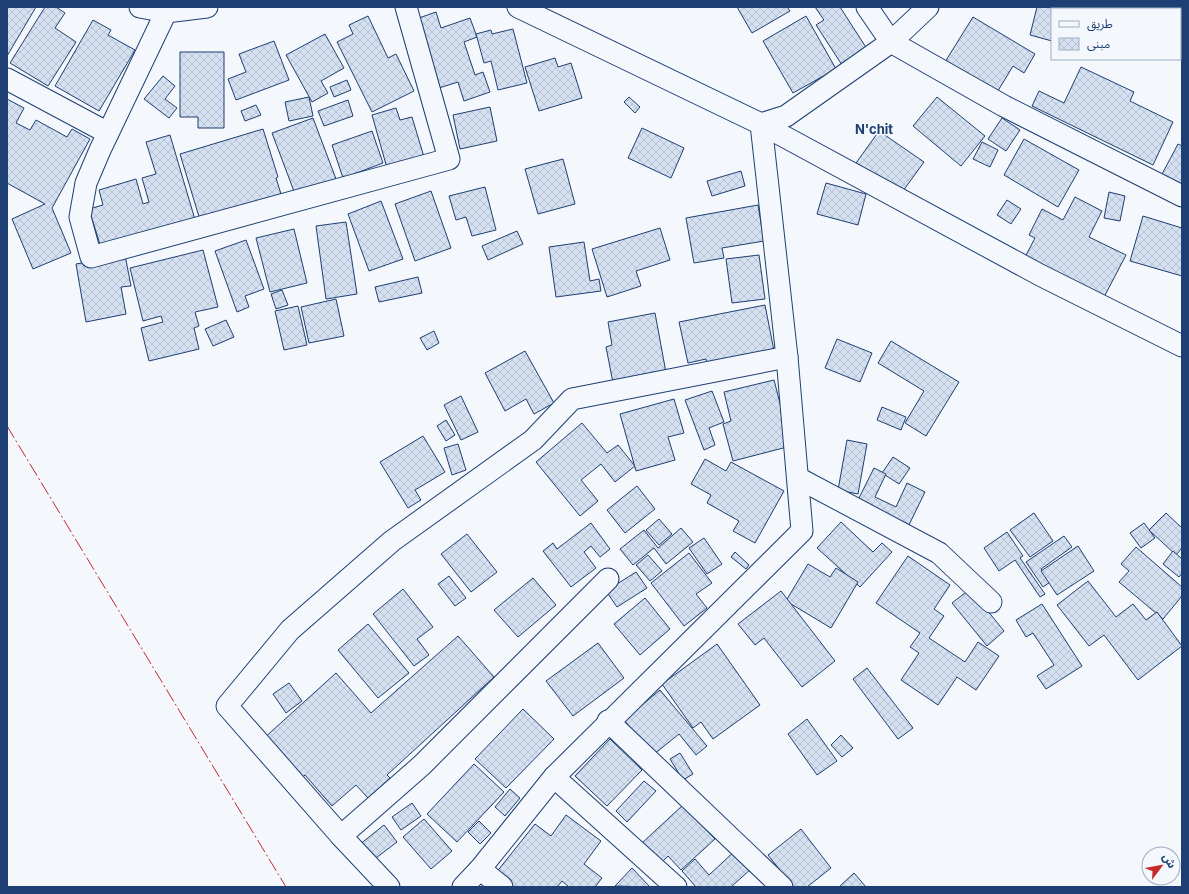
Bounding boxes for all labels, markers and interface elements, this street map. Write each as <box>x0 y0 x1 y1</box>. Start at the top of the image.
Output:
legend <box>1051 8 1181 60</box>
text: طريق <box>1087 16 1113 32</box>
text: مبنى <box>1087 36 1110 51</box>
district label: N'chit <box>855 121 893 137</box>
north arrow <box>1141 846 1181 886</box>
text: ش <box>1160 851 1179 871</box>

